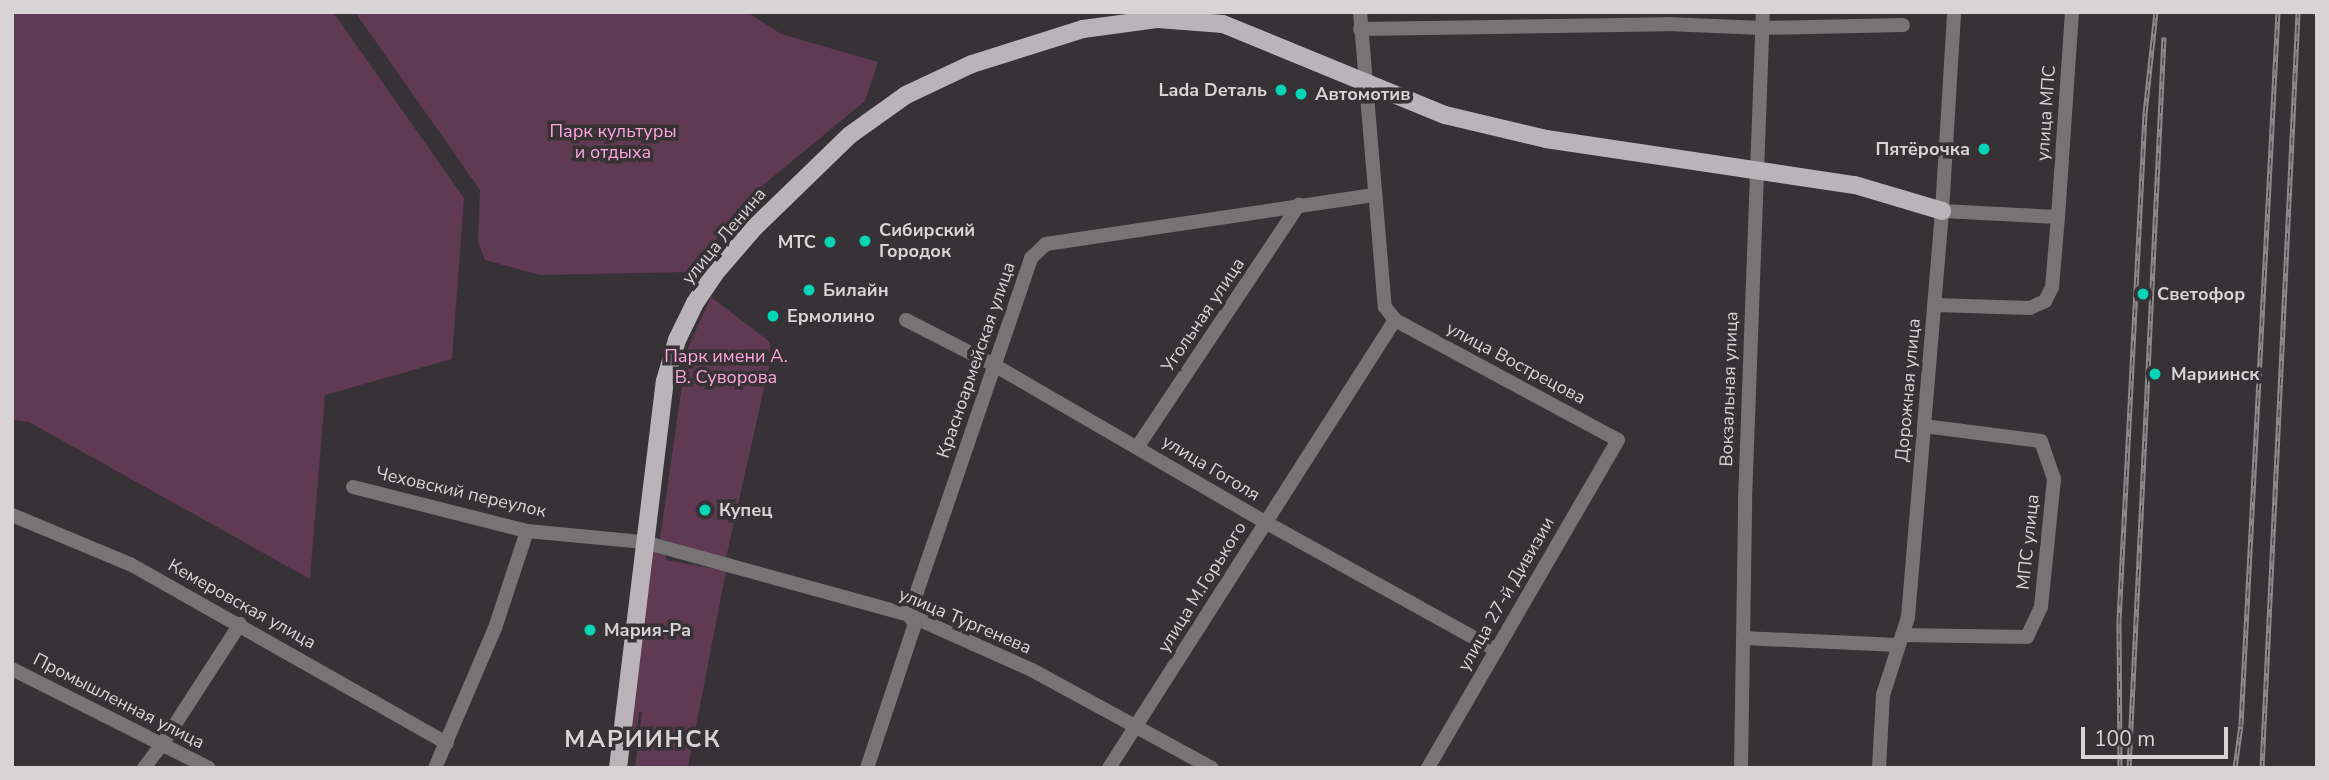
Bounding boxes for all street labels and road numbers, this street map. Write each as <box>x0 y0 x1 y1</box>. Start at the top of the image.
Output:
street label: улица МПС <box>2032 64 2060 162</box>
street label: улица Ленина <box>677 183 771 289</box>
street label: Угольная улица <box>1157 254 1249 376</box>
street label: Красноармейская улица <box>932 259 1020 461</box>
street label: Вокзальная улица <box>1715 311 1743 467</box>
street label: улица Вострецова <box>1443 317 1589 409</box>
street label: Дорожная улица <box>1891 317 1925 463</box>
street label: улица Гоголя <box>1158 430 1264 506</box>
street label: Чеховский переулок <box>374 462 548 522</box>
street label: МПС улица <box>2012 493 2044 591</box>
street label: улица 27-й Дивизии <box>1453 513 1559 675</box>
street label: улица М.Горького <box>1153 518 1251 656</box>
street label: Кемеровская улица <box>164 554 320 654</box>
street label: улица Тургенева <box>895 583 1035 659</box>
street label: Промышленная улица <box>30 648 208 754</box>

